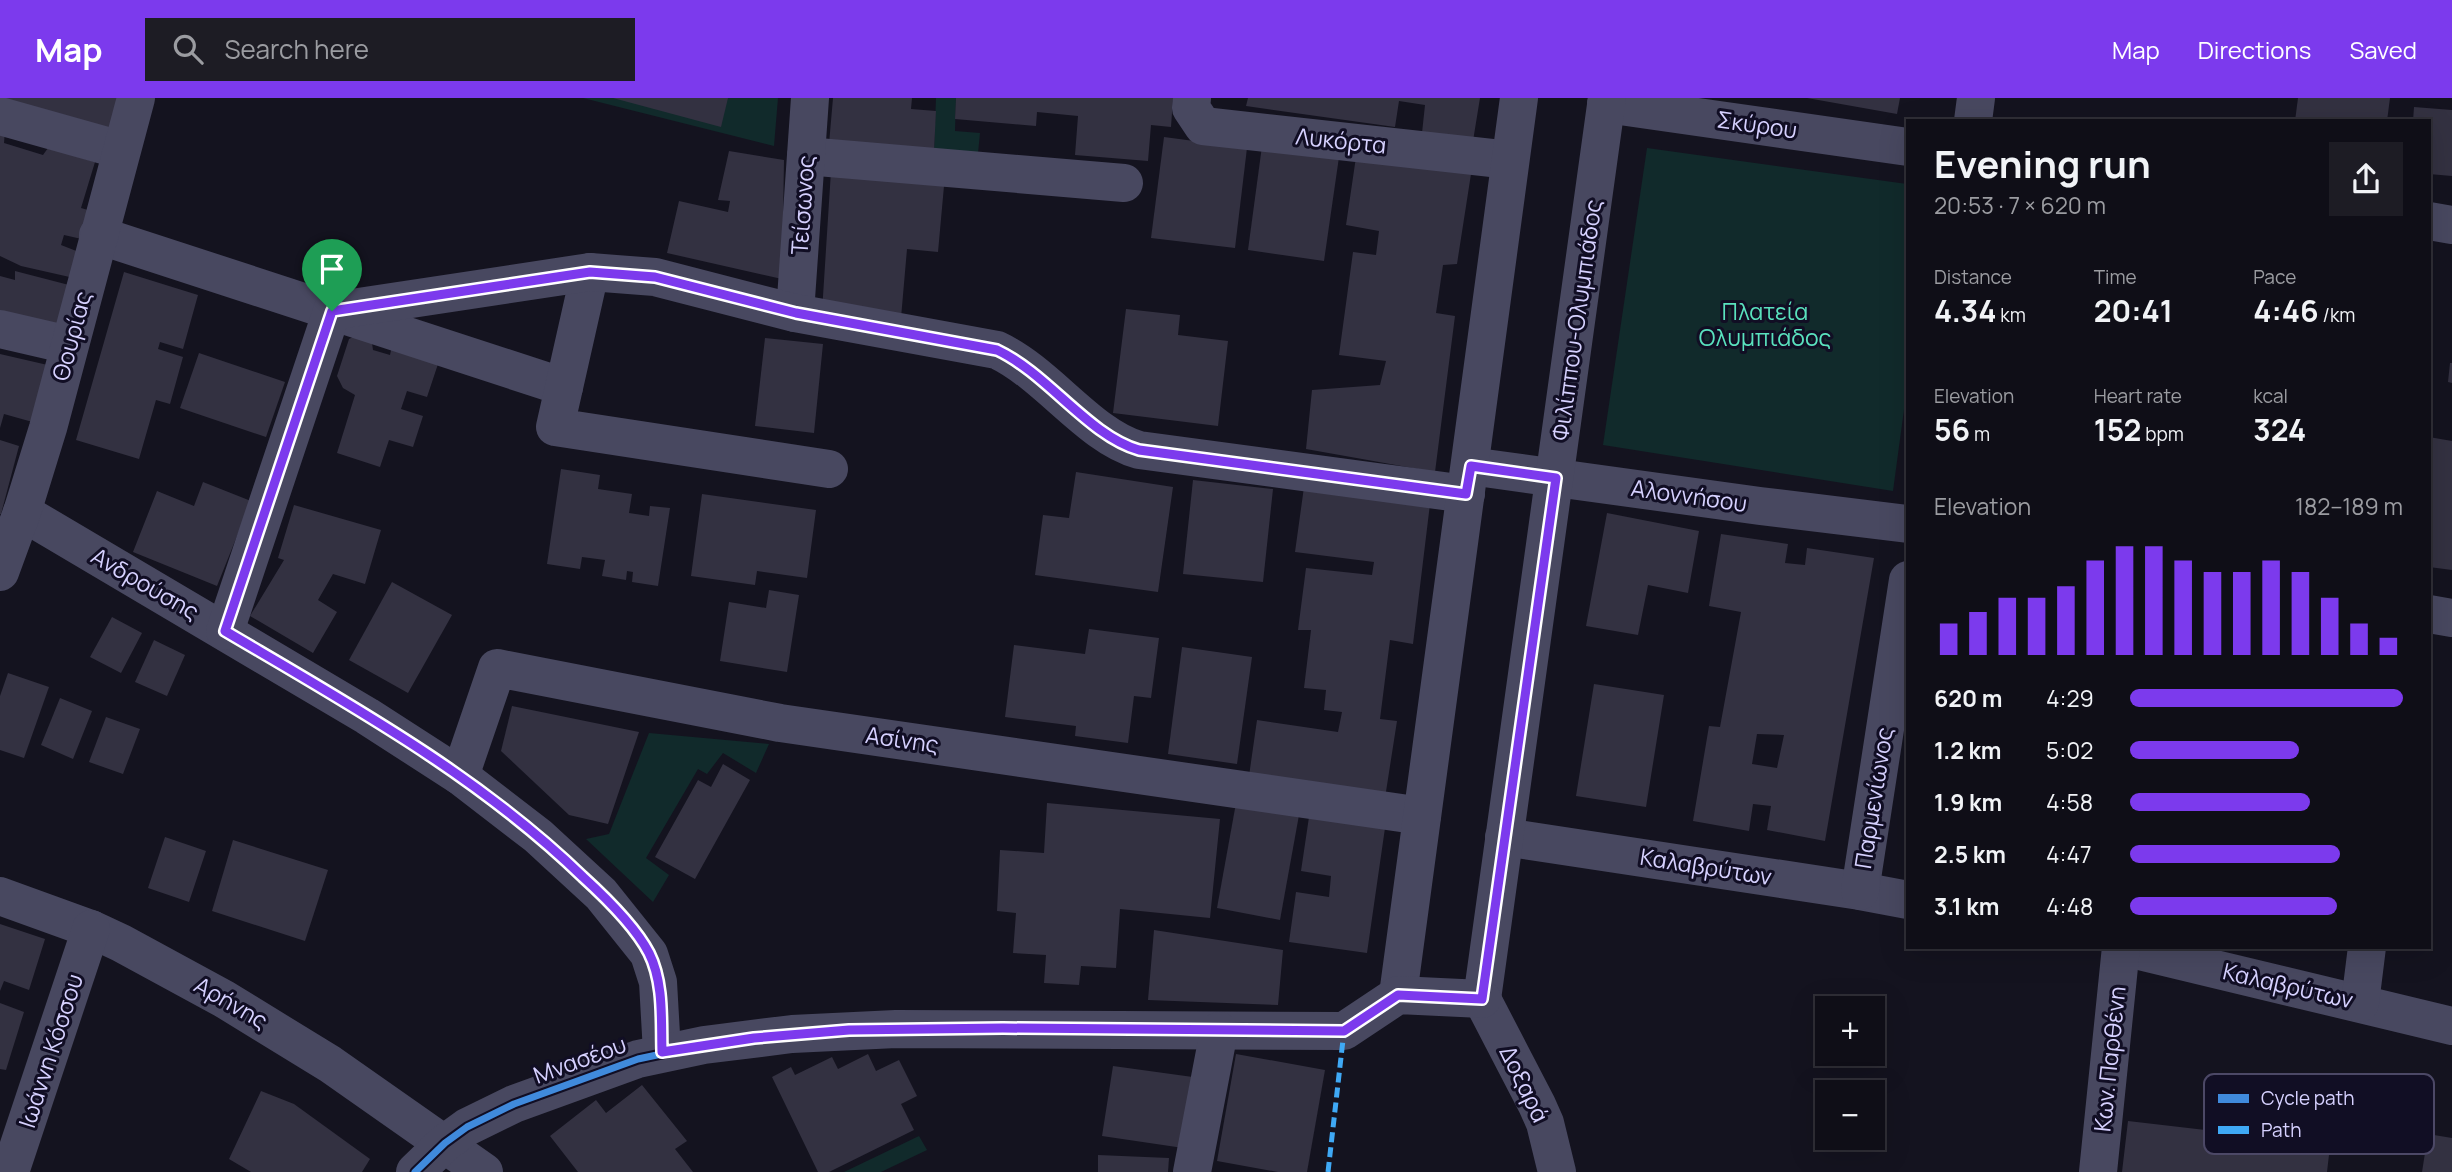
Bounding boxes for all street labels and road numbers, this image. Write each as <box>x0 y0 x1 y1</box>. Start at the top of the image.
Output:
street label: Σκύρου <box>1715 103 1799 145</box>
street label: Λυκόρτα <box>1294 119 1388 161</box>
street label: Τείσωνος <box>783 154 821 256</box>
street label: Φιλίππου-Ολυμπιάδος <box>1543 197 1609 442</box>
street label: Θουρίας <box>44 287 98 384</box>
street label: Αλοννήσου <box>1629 471 1749 519</box>
street label: Ανδρούσης <box>86 539 205 627</box>
street label: Ασίνης <box>863 718 941 760</box>
street label: Παρμενίωνος <box>1846 725 1900 871</box>
street label: Καλαβρύτων <box>1638 840 1775 892</box>
street label: Καλαβρύτων <box>2220 954 2357 1016</box>
street label: Αρήνης <box>189 968 274 1036</box>
street label: Ιωάννη Κόσσου <box>10 970 90 1132</box>
street label: Κων. Παρθένη <box>2085 985 2133 1133</box>
street label: Μνασέου <box>529 1027 631 1091</box>
street label: Δοξαρά <box>1493 1040 1557 1127</box>

